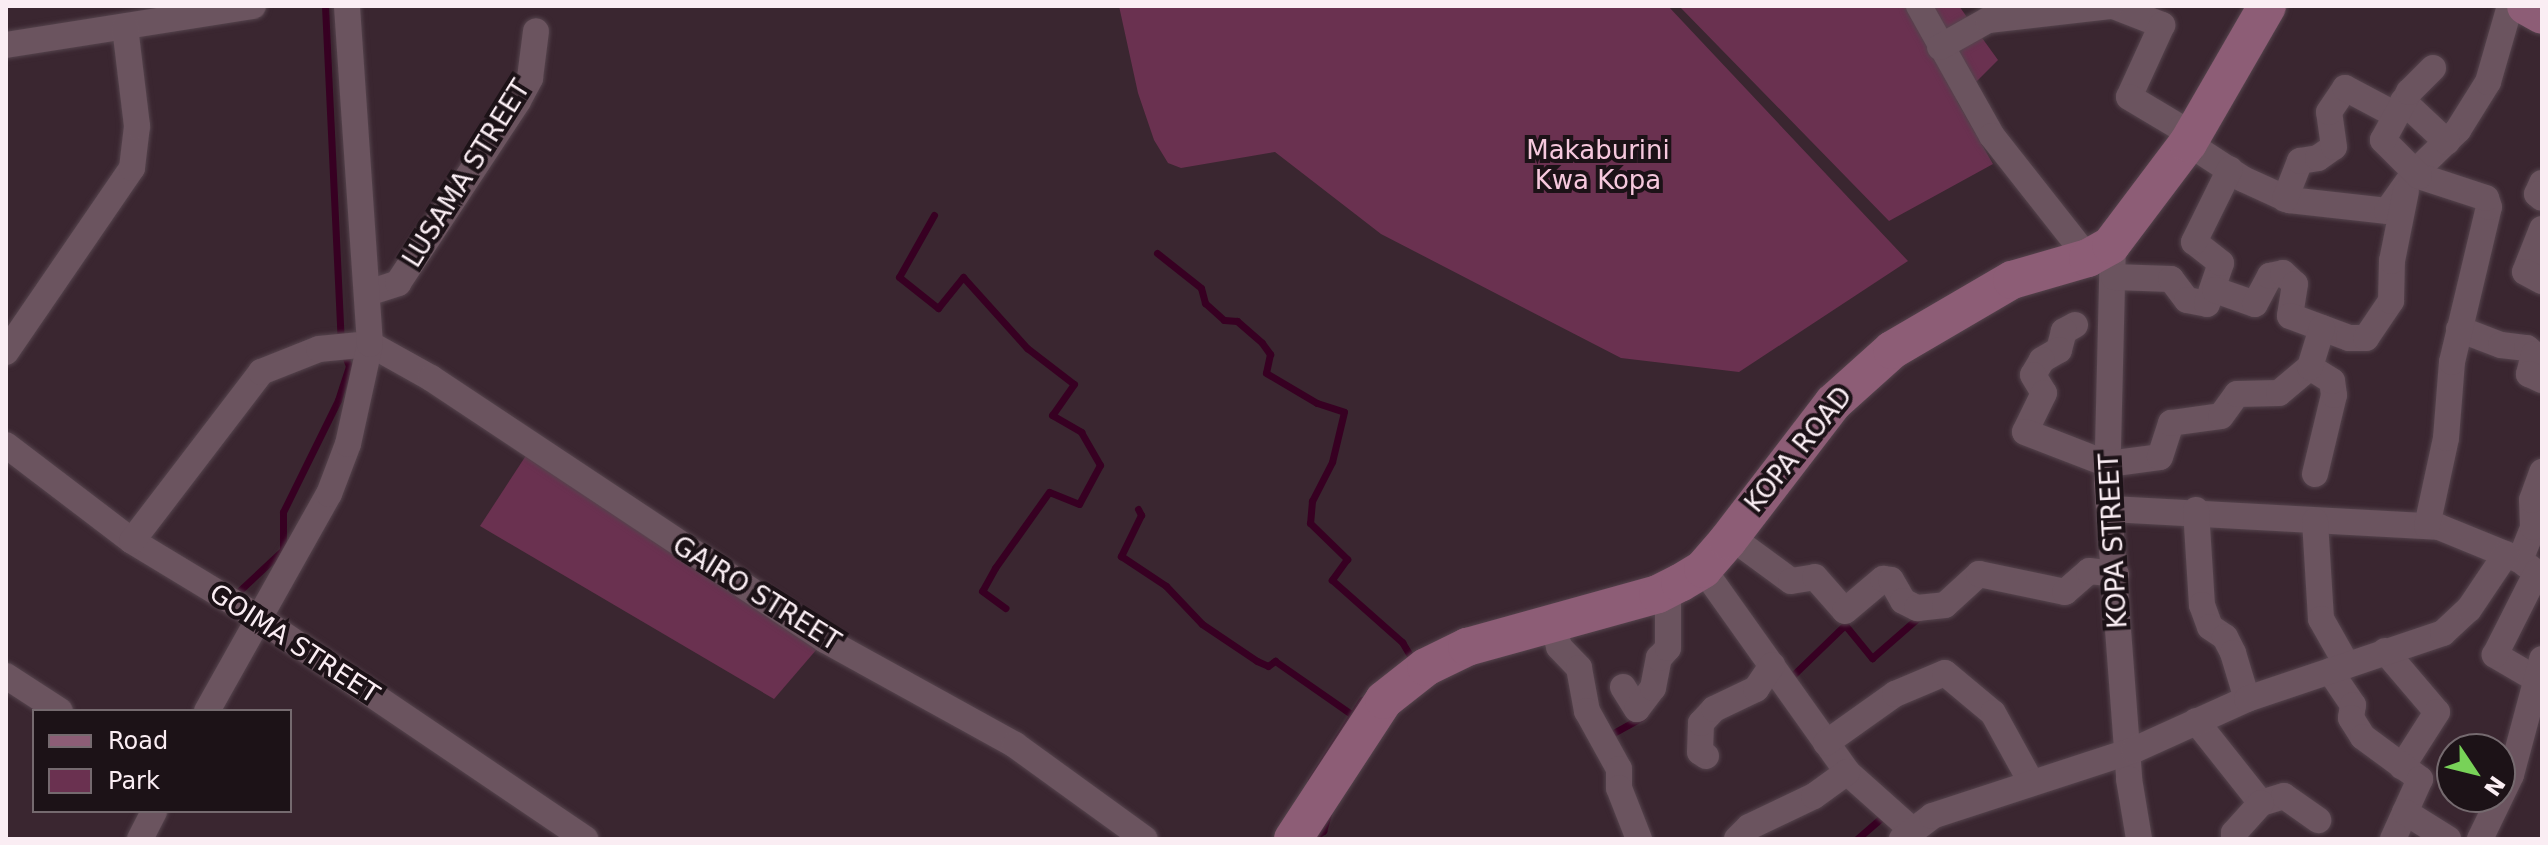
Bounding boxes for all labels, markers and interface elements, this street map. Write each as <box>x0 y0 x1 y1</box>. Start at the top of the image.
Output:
street label: LUSAMA STREET <box>397 75 537 273</box>
park label: Makaburini Kwa Kopa <box>1526 135 1670 196</box>
street label: KOPA ROAD <box>1739 381 1859 519</box>
street label: KOPA STREET <box>2094 453 2134 629</box>
street label: GAIRO STREET <box>666 530 846 658</box>
street label: GOIMA STREET <box>203 578 385 710</box>
legend <box>32 709 292 813</box>
text: Road <box>108 727 168 755</box>
north arrow <box>2436 733 2516 813</box>
text: Park <box>108 767 160 795</box>
text: N <box>2479 771 2510 801</box>

